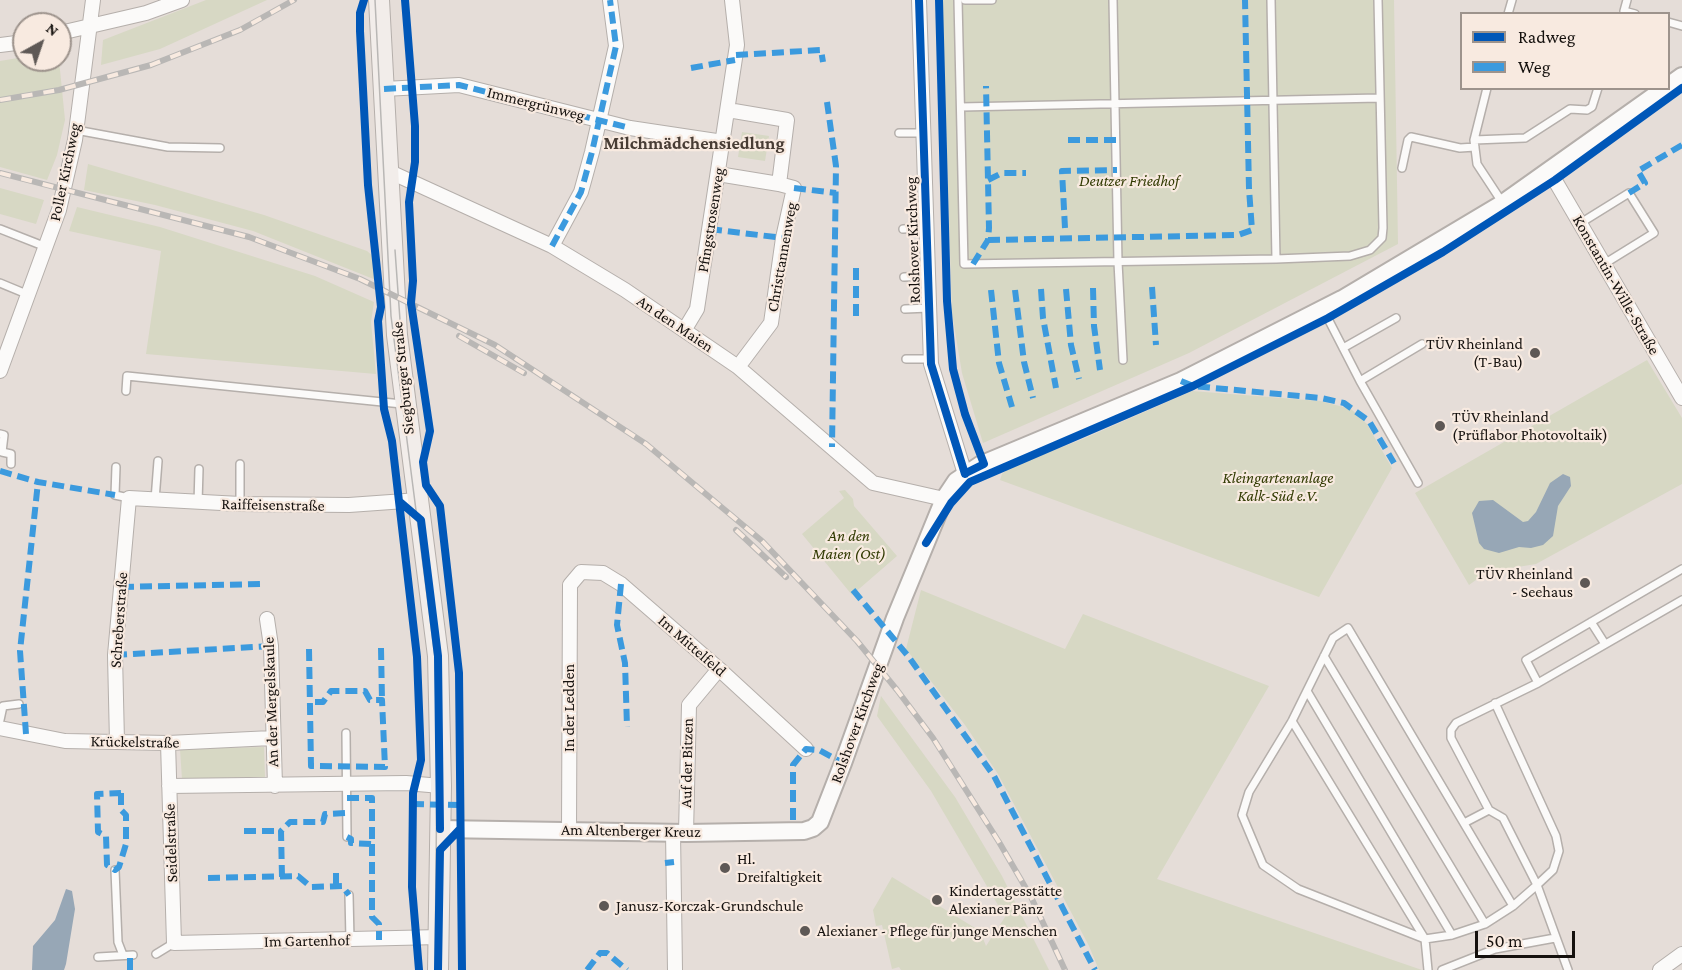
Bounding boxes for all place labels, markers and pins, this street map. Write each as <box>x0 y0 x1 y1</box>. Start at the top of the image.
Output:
place label: TÜV Rheinland (T-Bau) <box>1426 334 1523 372</box>
marker: TÜV Rheinland (T-Bau) <box>1528 346 1542 360</box>
place label: TÜV Rheinland (Prüflabor Photovoltaik) <box>1452 407 1608 445</box>
marker: TÜV Rheinland (Prüflabor Photovoltaik) <box>1433 419 1447 433</box>
place label: TÜV Rheinland - Seehaus <box>1476 564 1573 602</box>
marker: TÜV Rheinland - Seehaus <box>1578 576 1592 590</box>
place label: Hl. Dreifaltigkeit <box>737 849 822 887</box>
marker: Hl. Dreifaltigkeit <box>718 861 732 875</box>
place label: Kindertagesstätte Alexianer Pänz <box>949 881 1062 919</box>
marker: Kindertagesstätte Alexianer Pänz <box>930 893 944 907</box>
place label: Janusz-Korczak-Grundschule <box>616 896 803 916</box>
marker: Janusz-Korczak-Grundschule <box>597 899 611 913</box>
place label: Alexianer - Pflege für junge Menschen <box>817 921 1057 941</box>
marker: Alexianer - Pflege für junge Menschen <box>798 924 812 938</box>

